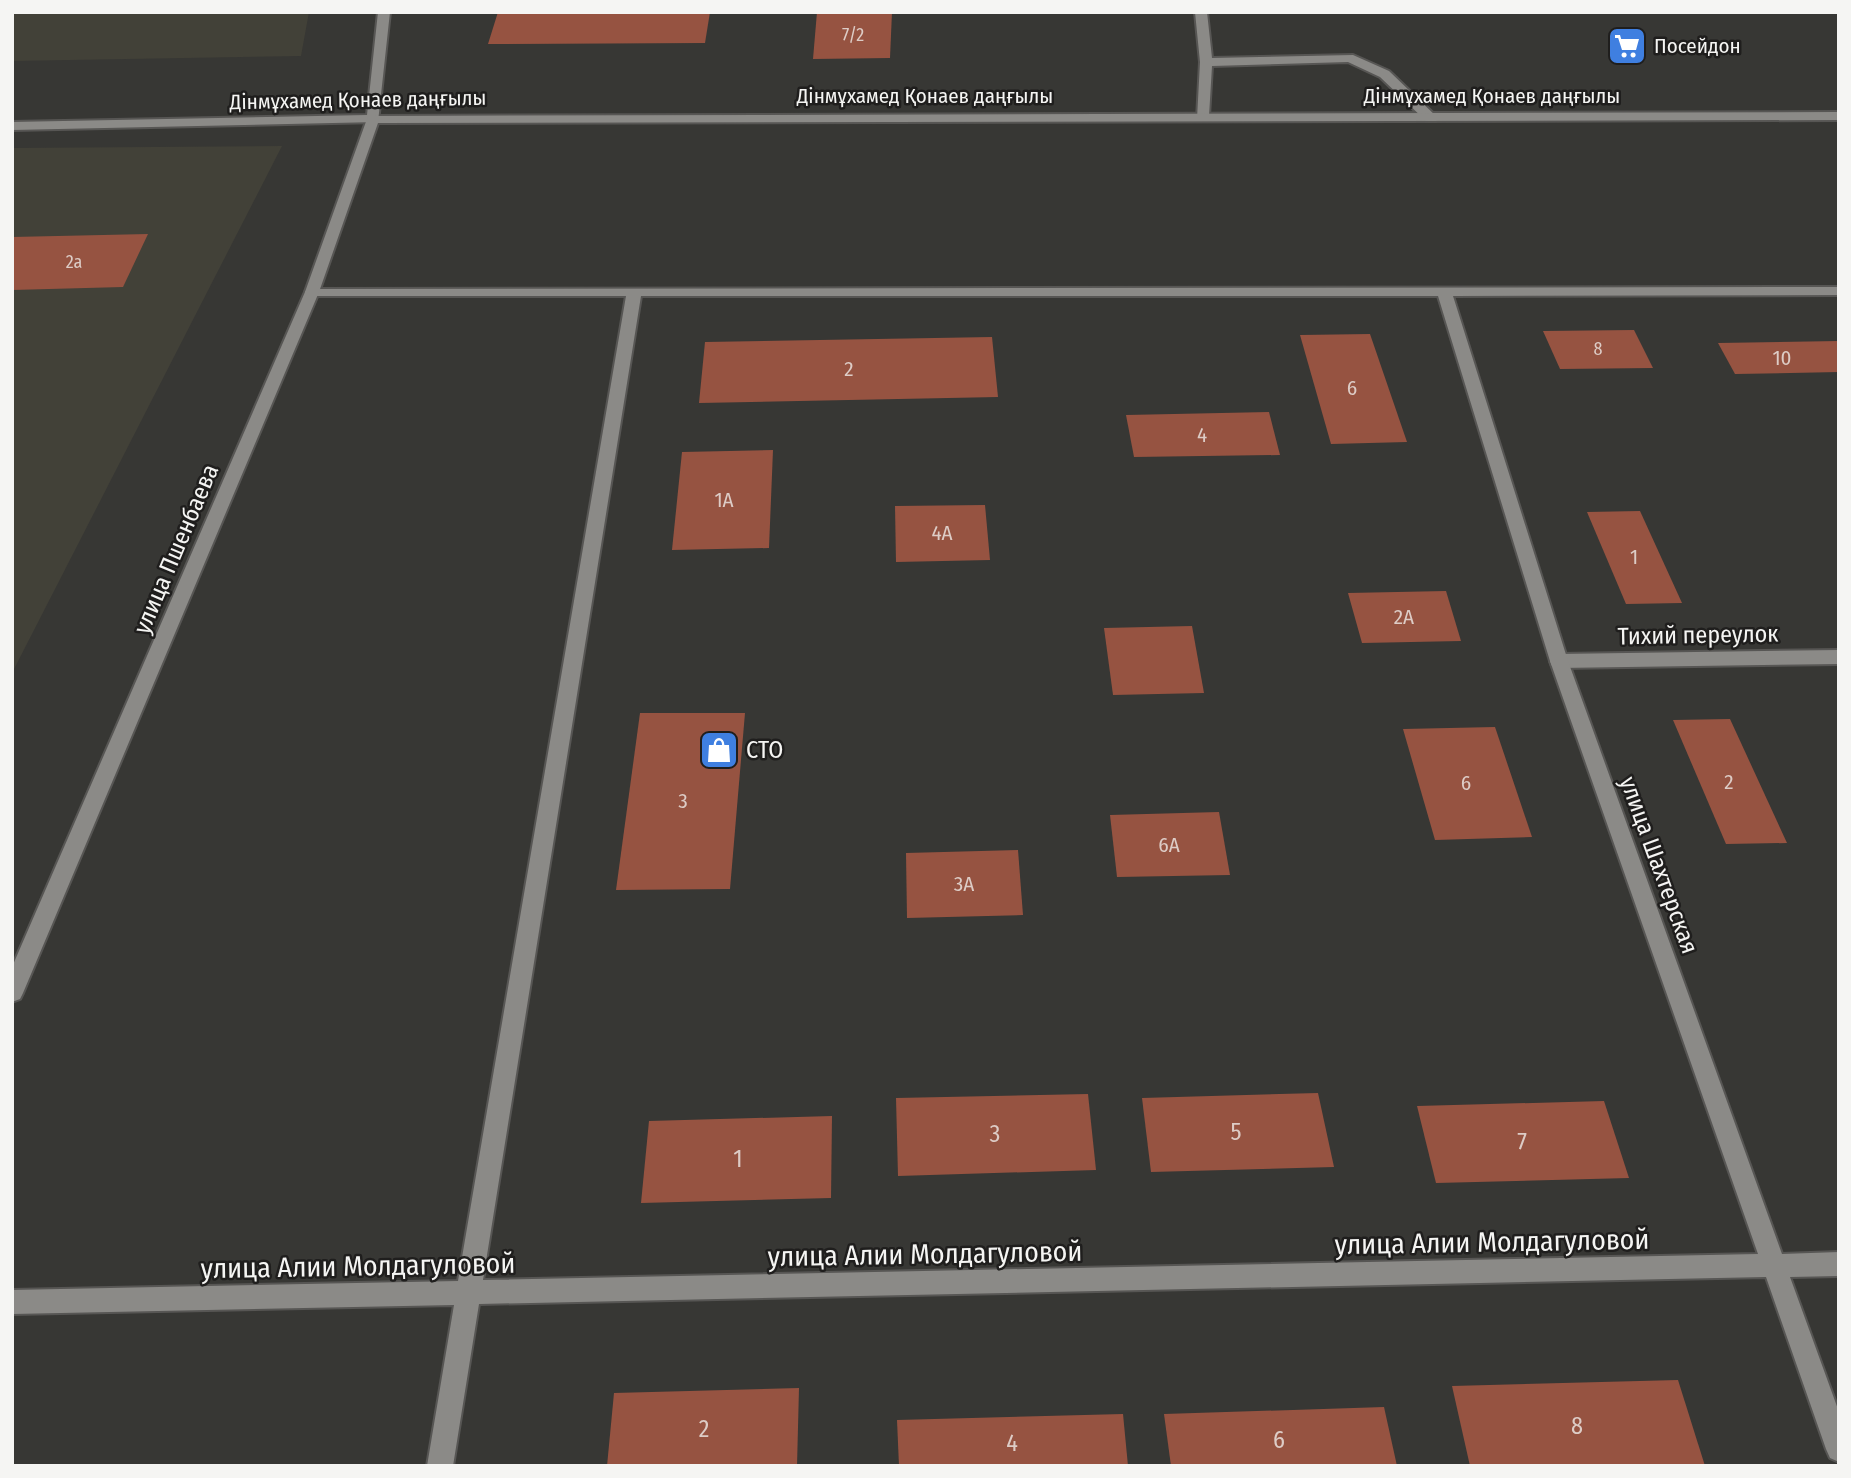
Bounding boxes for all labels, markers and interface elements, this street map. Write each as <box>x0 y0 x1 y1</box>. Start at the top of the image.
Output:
house number: 7/2 <box>842 24 864 46</box>
supermarket icon: Посейдон <box>1606 25 1648 67</box>
place label: Посейдон <box>1654 33 1741 59</box>
street label: Дінмұхамед Қонаев даңғылы <box>796 83 1053 109</box>
street label: Дінмұхамед Қонаев даңғылы <box>1363 83 1620 109</box>
street label: Дінмұхамед Қонаев даңғылы <box>228 85 487 115</box>
house number: 2а <box>66 251 82 273</box>
house number: 8 <box>1594 338 1603 360</box>
house number: 10 <box>1772 345 1792 371</box>
house number: 2 <box>844 356 854 382</box>
house number: 6 <box>1347 375 1357 401</box>
house number: 4 <box>1197 422 1207 448</box>
street label: улица Пшенбаева <box>128 460 224 638</box>
house number: 1А <box>714 487 734 513</box>
house number: 4А <box>931 520 953 546</box>
house number: 1 <box>1630 544 1638 570</box>
house number: 2А <box>1394 604 1414 630</box>
street label: Тихий переулок <box>1617 620 1779 650</box>
shop icon: СТО <box>698 729 740 771</box>
place label: СТО <box>746 736 783 764</box>
house number: 2 <box>1724 769 1734 795</box>
house number: 6 <box>1461 770 1471 796</box>
street label: улица Шахтерская <box>1614 773 1704 957</box>
house number: 3 <box>678 788 688 814</box>
house number: 6А <box>1158 832 1180 858</box>
house number: 3А <box>954 871 974 897</box>
house number: 5 <box>1230 1118 1242 1146</box>
house number: 3 <box>990 1120 1000 1148</box>
house number: 7 <box>1517 1128 1527 1156</box>
house number: 1 <box>733 1145 743 1173</box>
street label: улица Алии Молдагуловой <box>1334 1223 1650 1261</box>
street label: улица Алии Молдагуловой <box>767 1235 1083 1273</box>
street label: улица Алии Молдагуловой <box>200 1247 516 1285</box>
house number: 8 <box>1571 1412 1583 1440</box>
house number: 2 <box>699 1415 709 1443</box>
house number: 6 <box>1273 1426 1285 1454</box>
house number: 4 <box>1006 1429 1018 1457</box>

